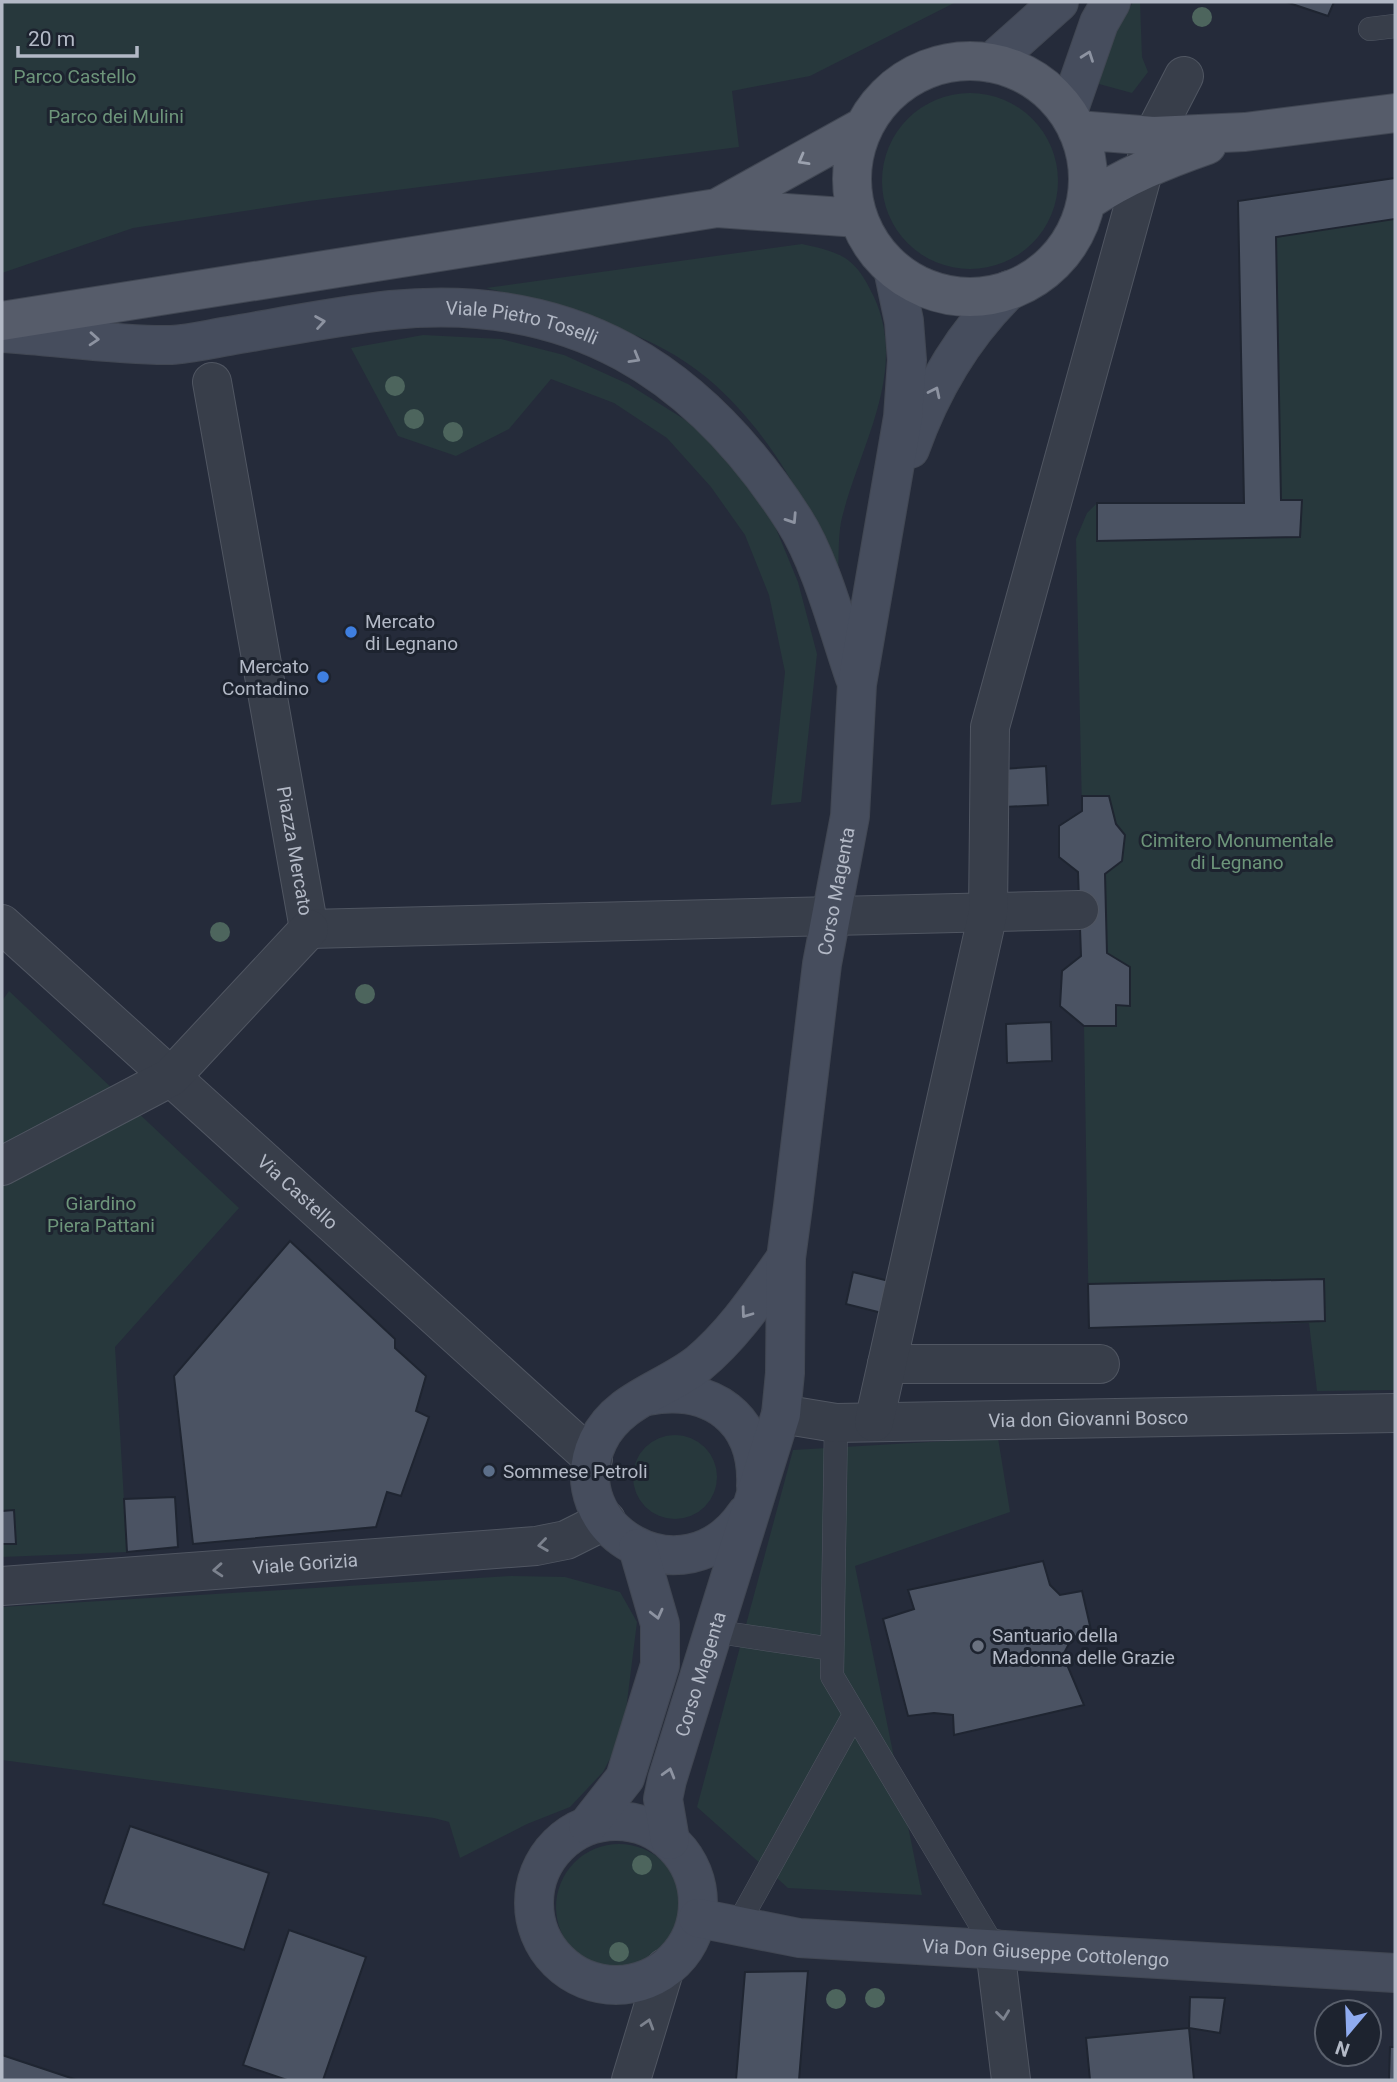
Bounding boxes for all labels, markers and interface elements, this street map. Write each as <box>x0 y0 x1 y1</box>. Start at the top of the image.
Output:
scale bar <box>18 14 136 58</box>
text: 20 m <box>28 27 75 51</box>
one-way arrow <box>1080 51 1094 63</box>
park label: Parco Castello <box>14 65 136 88</box>
park label: Parco dei Mulini <box>48 105 184 128</box>
one-way arrow <box>798 152 810 165</box>
street label: Viale Pietro Toselli <box>445 296 602 350</box>
one-way arrow <box>314 314 326 329</box>
one-way arrow <box>89 331 100 346</box>
one-way arrow <box>627 350 640 363</box>
one-way arrow <box>927 387 941 399</box>
one-way arrow <box>783 511 796 524</box>
place label: Mercato di Legnano <box>365 610 458 655</box>
marker: Mercato di Legnano <box>343 624 359 640</box>
place label: Mercato Contadino <box>222 655 309 700</box>
marker: Mercato Contadino <box>315 669 331 685</box>
street label: Piazza Mercato <box>272 784 317 917</box>
street label: Corso Magenta <box>813 825 860 957</box>
park label: Cimitero Monumentale di Legnano <box>1140 829 1334 874</box>
street label: Via Castello <box>252 1150 343 1234</box>
park label: Giardino Piera Pattani <box>47 1192 155 1237</box>
one-way arrow <box>742 1305 754 1318</box>
street label: Via don Giovanni Bosco <box>988 1406 1188 1432</box>
place label: Sommese Petroli <box>503 1460 648 1483</box>
marker: Sommese Petroli <box>481 1463 497 1479</box>
one-way arrow <box>537 1537 549 1552</box>
street label: Viale Gorizia <box>252 1548 359 1579</box>
one-way arrow <box>212 1562 223 1577</box>
one-way arrow <box>649 1608 663 1620</box>
street label: Corso Magenta <box>670 1609 731 1740</box>
place label: Santuario della Madonna delle Grazie <box>992 1624 1175 1669</box>
marker: Santuario della Madonna delle Grazie <box>970 1638 986 1654</box>
one-way arrow <box>660 1767 675 1779</box>
street label: Via Don Giuseppe Cottolengo <box>921 1934 1170 1972</box>
north arrow <box>1313 1998 1383 2068</box>
one-way arrow <box>996 2009 1011 2021</box>
one-way arrow <box>640 2019 654 2031</box>
text: N <box>1333 2036 1353 2062</box>

